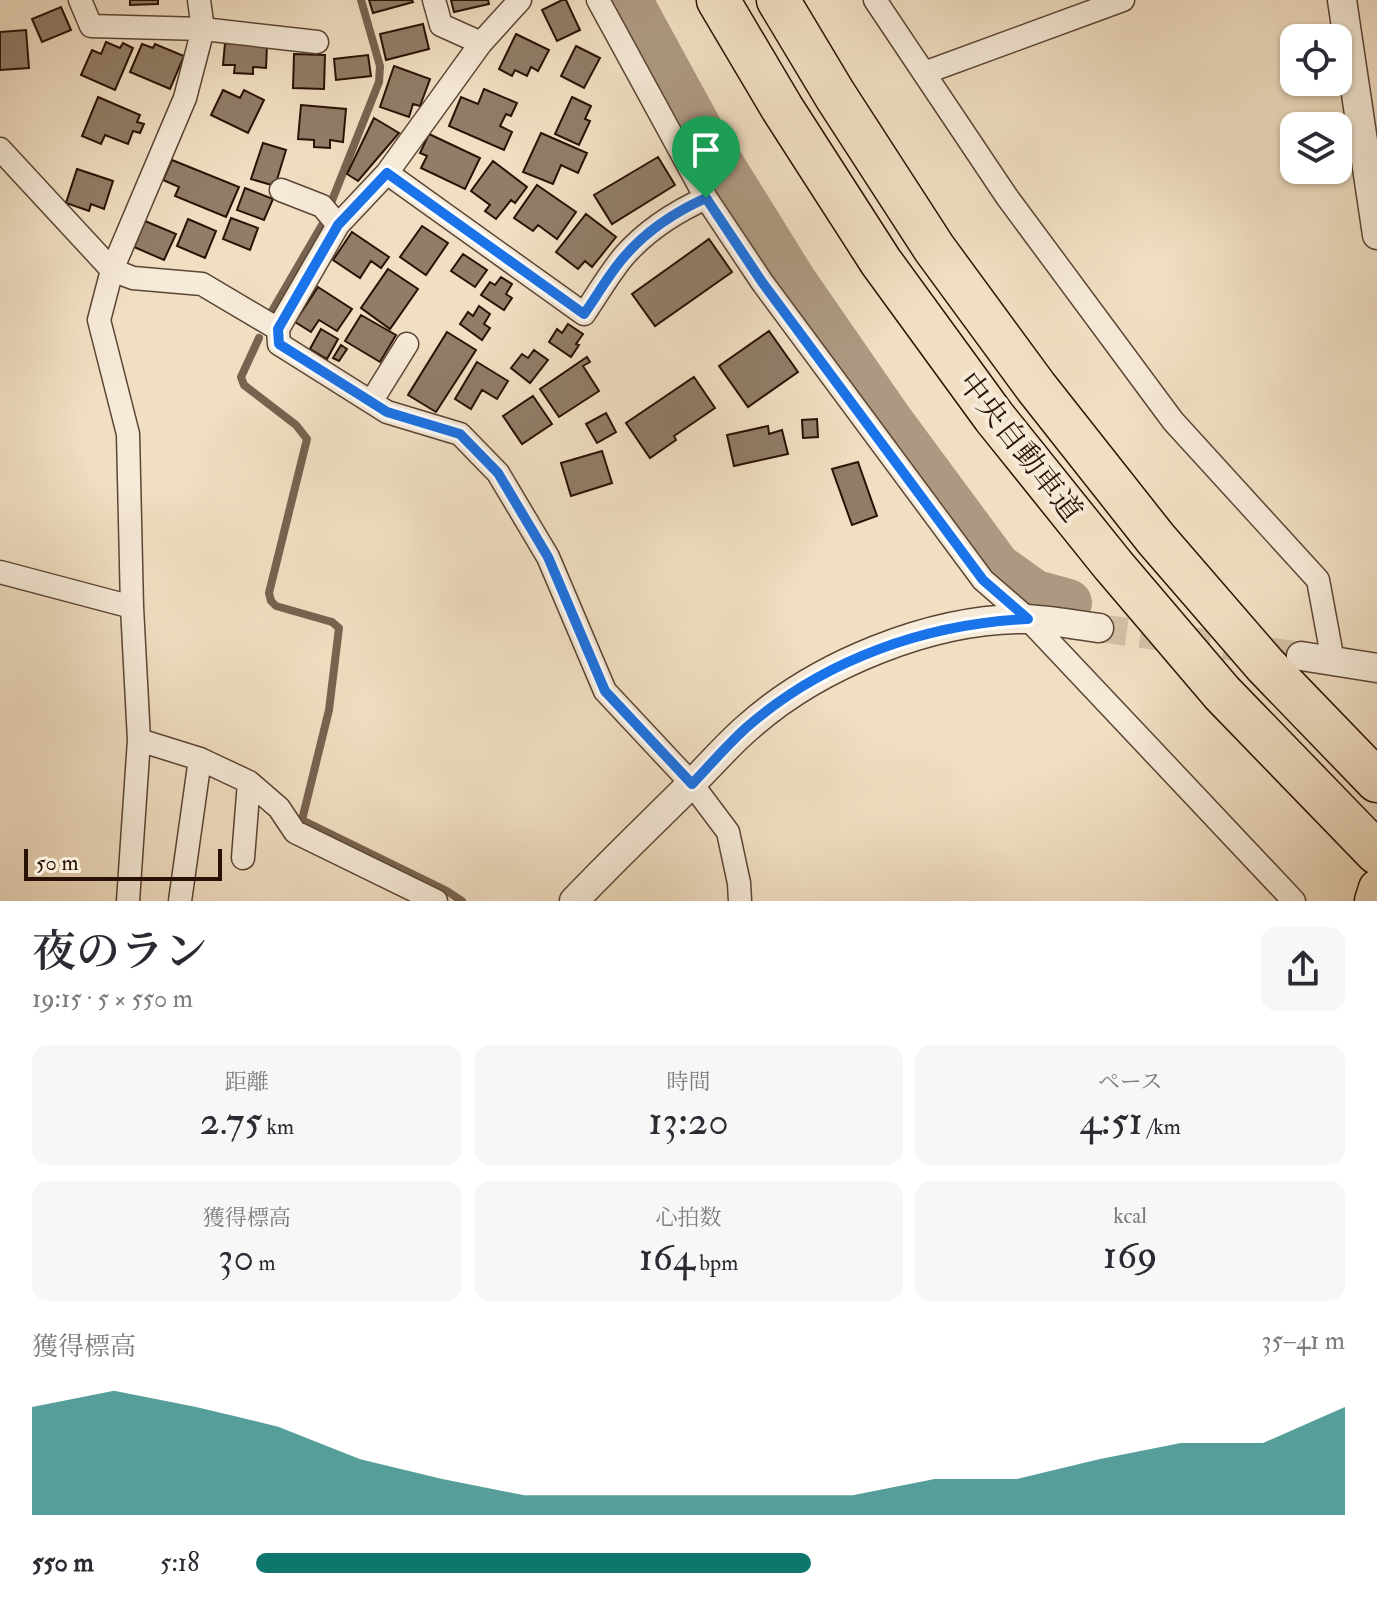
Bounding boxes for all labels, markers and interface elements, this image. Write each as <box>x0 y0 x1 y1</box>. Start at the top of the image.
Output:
map controls <box>1280 24 1352 184</box>
button: locate <box>1280 24 1352 96</box>
button: layers <box>1280 112 1352 184</box>
pin <box>672 116 740 198</box>
icon: arrive <box>684 128 728 172</box>
street label: 中央自動車道 <box>950 365 1090 529</box>
scale bar <box>24 845 222 881</box>
text: 50 m <box>36 849 78 877</box>
text: 夜のラン <box>32 925 208 980</box>
button: share <box>1261 927 1345 1011</box>
text: 19:15 · 5 × 550 m <box>32 983 193 1015</box>
text: 距離 <box>225 1068 269 1096</box>
text: 時間 <box>666 1068 711 1096</box>
text: ペース <box>1098 1068 1163 1096</box>
text: 2.75 <box>200 1096 262 1147</box>
text: 13:20 <box>648 1096 729 1147</box>
text: 4:51 <box>1080 1096 1143 1147</box>
text: km <box>262 1113 294 1141</box>
text: /km <box>1143 1113 1181 1141</box>
text: kcal <box>1113 1202 1147 1230</box>
text: 獲得標高 <box>203 1204 291 1232</box>
text: 心拍数 <box>655 1204 722 1232</box>
text: 169 <box>1103 1230 1158 1281</box>
text: 30 <box>218 1232 254 1283</box>
text: 164 <box>639 1232 695 1283</box>
text: m <box>254 1249 276 1277</box>
text: bpm <box>695 1249 738 1277</box>
text: 35–41 m <box>1262 1325 1345 1357</box>
text: 獲得標高 <box>32 1331 136 1363</box>
text: 550 m <box>32 1547 94 1579</box>
text: 5:18 <box>160 1547 199 1579</box>

